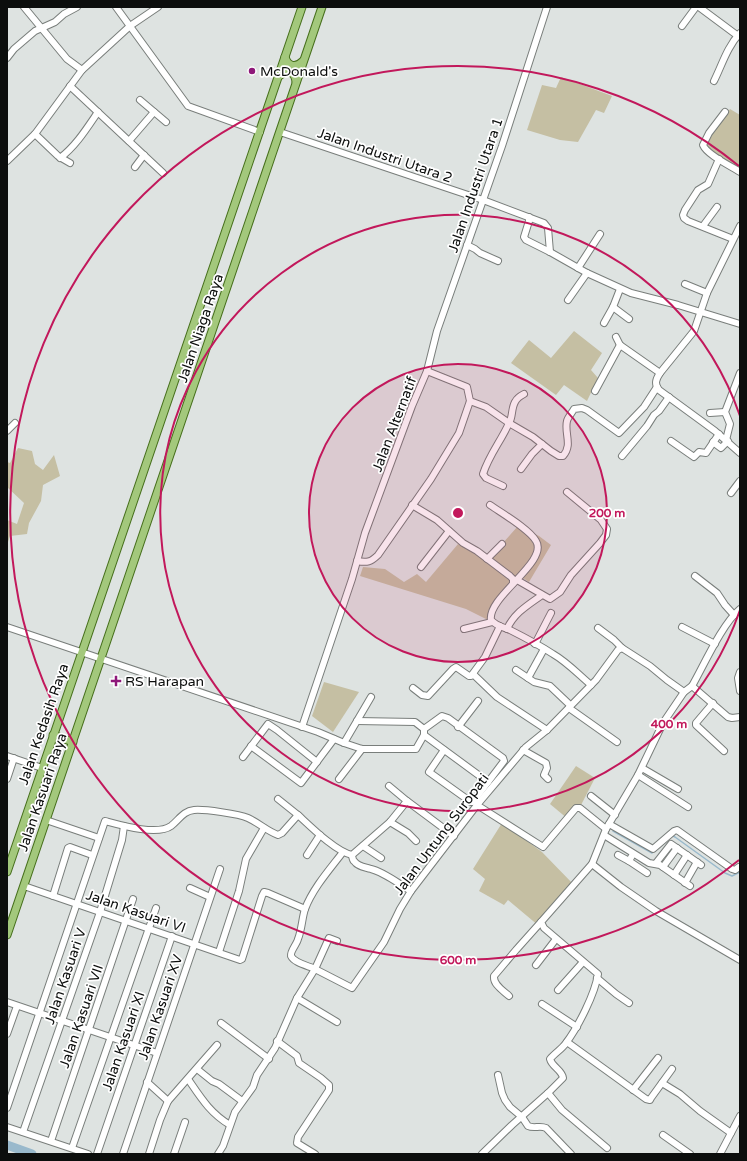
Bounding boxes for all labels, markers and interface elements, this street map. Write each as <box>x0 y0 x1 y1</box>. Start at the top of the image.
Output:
place label: McDonald's <box>260 63 338 80</box>
marker: McDonald's <box>247 66 257 76</box>
street label: Jalan Industri Utara 1 <box>444 116 507 255</box>
street label: Jalan Industri Utara 2 <box>315 124 454 187</box>
street label: Jalan Niaga Raya <box>174 272 227 385</box>
street label: Jalan Alternatif <box>368 374 421 474</box>
centre of rings <box>451 506 465 520</box>
text: 200 m <box>589 506 625 520</box>
street label: Jalan Kedasih Raya <box>15 661 72 787</box>
place label: RS Harapan <box>125 673 204 690</box>
marker: RS Harapan <box>110 675 122 687</box>
text: 400 m <box>651 717 687 731</box>
street label: Jalan Kasuari Raya <box>14 731 71 853</box>
street label: Jalan Untung Suropati <box>390 770 493 898</box>
street label: Jalan Kasuari VI <box>84 886 188 937</box>
street label: Jalan Kasuari V <box>41 926 90 1026</box>
street label: Jalan Kasuari XV <box>134 952 187 1062</box>
text: 600 m <box>440 953 476 967</box>
street label: Jalan Kasuari VII <box>56 962 107 1070</box>
street label: Jalan Kasuari XI <box>98 989 148 1093</box>

